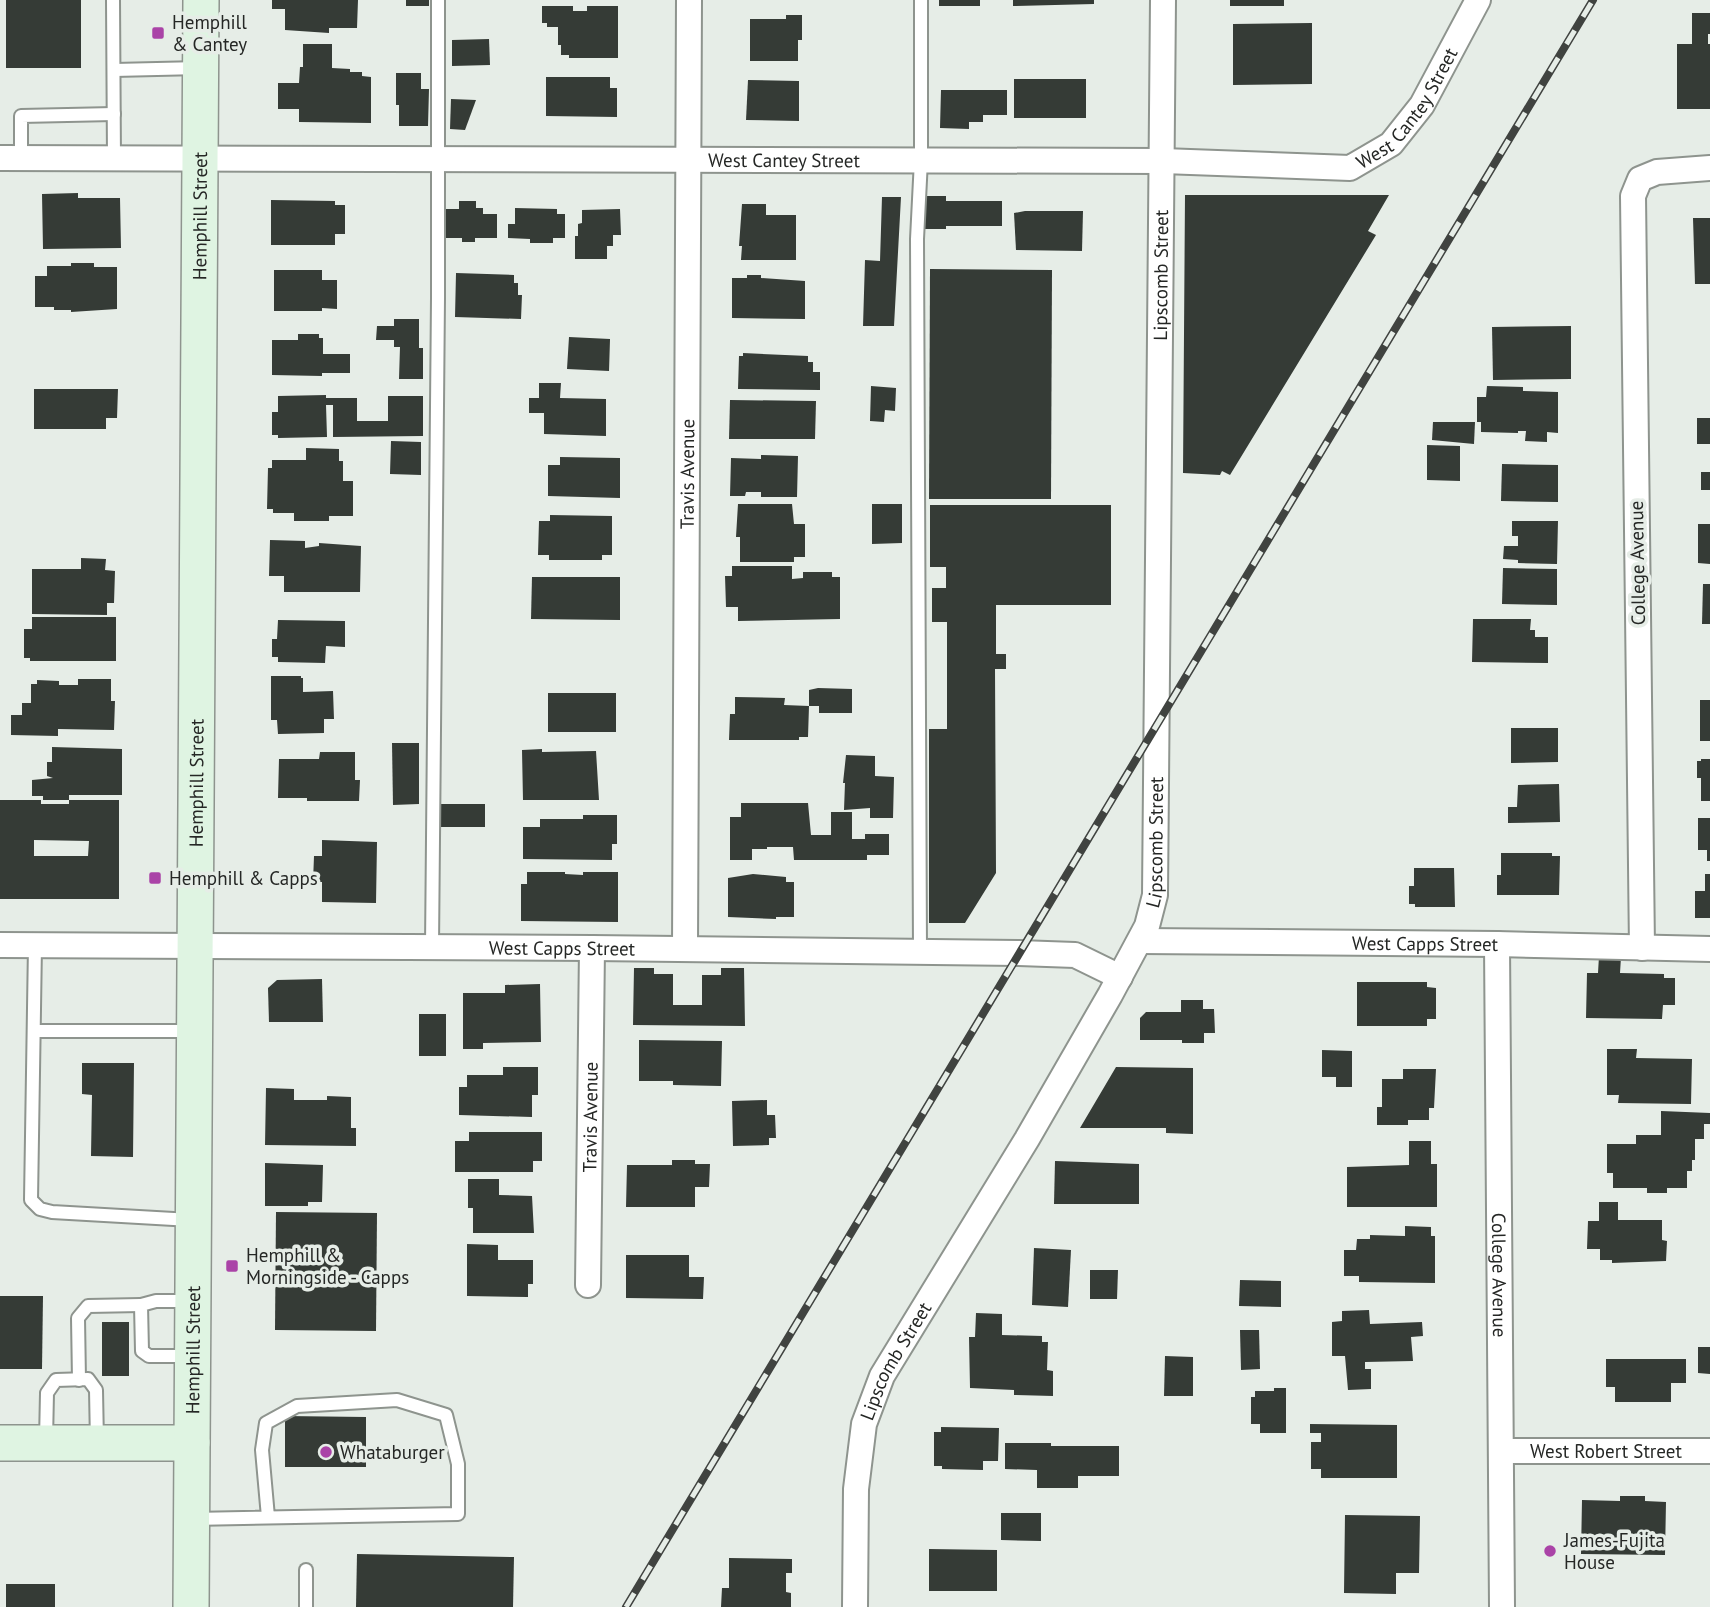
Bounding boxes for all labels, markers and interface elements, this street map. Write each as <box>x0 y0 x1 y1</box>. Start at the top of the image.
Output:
place label: Hemphill & Cantey <box>172 10 247 56</box>
marker: Hemphill & Cantey <box>150 25 166 41</box>
street label: West Cantey Street <box>1352 43 1463 174</box>
street label: West Cantey Street <box>708 148 860 172</box>
street label: Hemphill Street <box>187 151 212 280</box>
street label: Lipscomb Street <box>1148 209 1173 341</box>
street label: Travis Avenue <box>675 419 699 529</box>
street label: College Avenue <box>1624 501 1650 625</box>
street label: Hemphill Street <box>184 718 209 847</box>
street label: Lipscomb Street <box>1140 776 1168 910</box>
place label: Hemphill & Capps <box>169 866 318 890</box>
marker: Hemphill & Capps <box>147 870 163 886</box>
street label: West Capps Street <box>1352 931 1499 956</box>
street label: West Capps Street <box>489 935 636 961</box>
street label: Travis Avenue <box>577 1062 603 1172</box>
street label: College Avenue <box>1487 1213 1512 1337</box>
place label: Hemphill & Morningside - Capps <box>246 1243 409 1289</box>
marker: Hemphill & Morningside - Capps <box>224 1258 240 1274</box>
street label: Hemphill Street <box>180 1285 205 1414</box>
street label: Lipscomb Street <box>855 1297 937 1423</box>
street label: West Robert Street <box>1530 1439 1682 1463</box>
place label: Whataburger <box>340 1440 445 1464</box>
marker: Whataburger <box>318 1444 334 1460</box>
place label: James-Fujita House <box>1563 1528 1665 1574</box>
marker: James-Fujita House <box>1542 1543 1558 1559</box>

